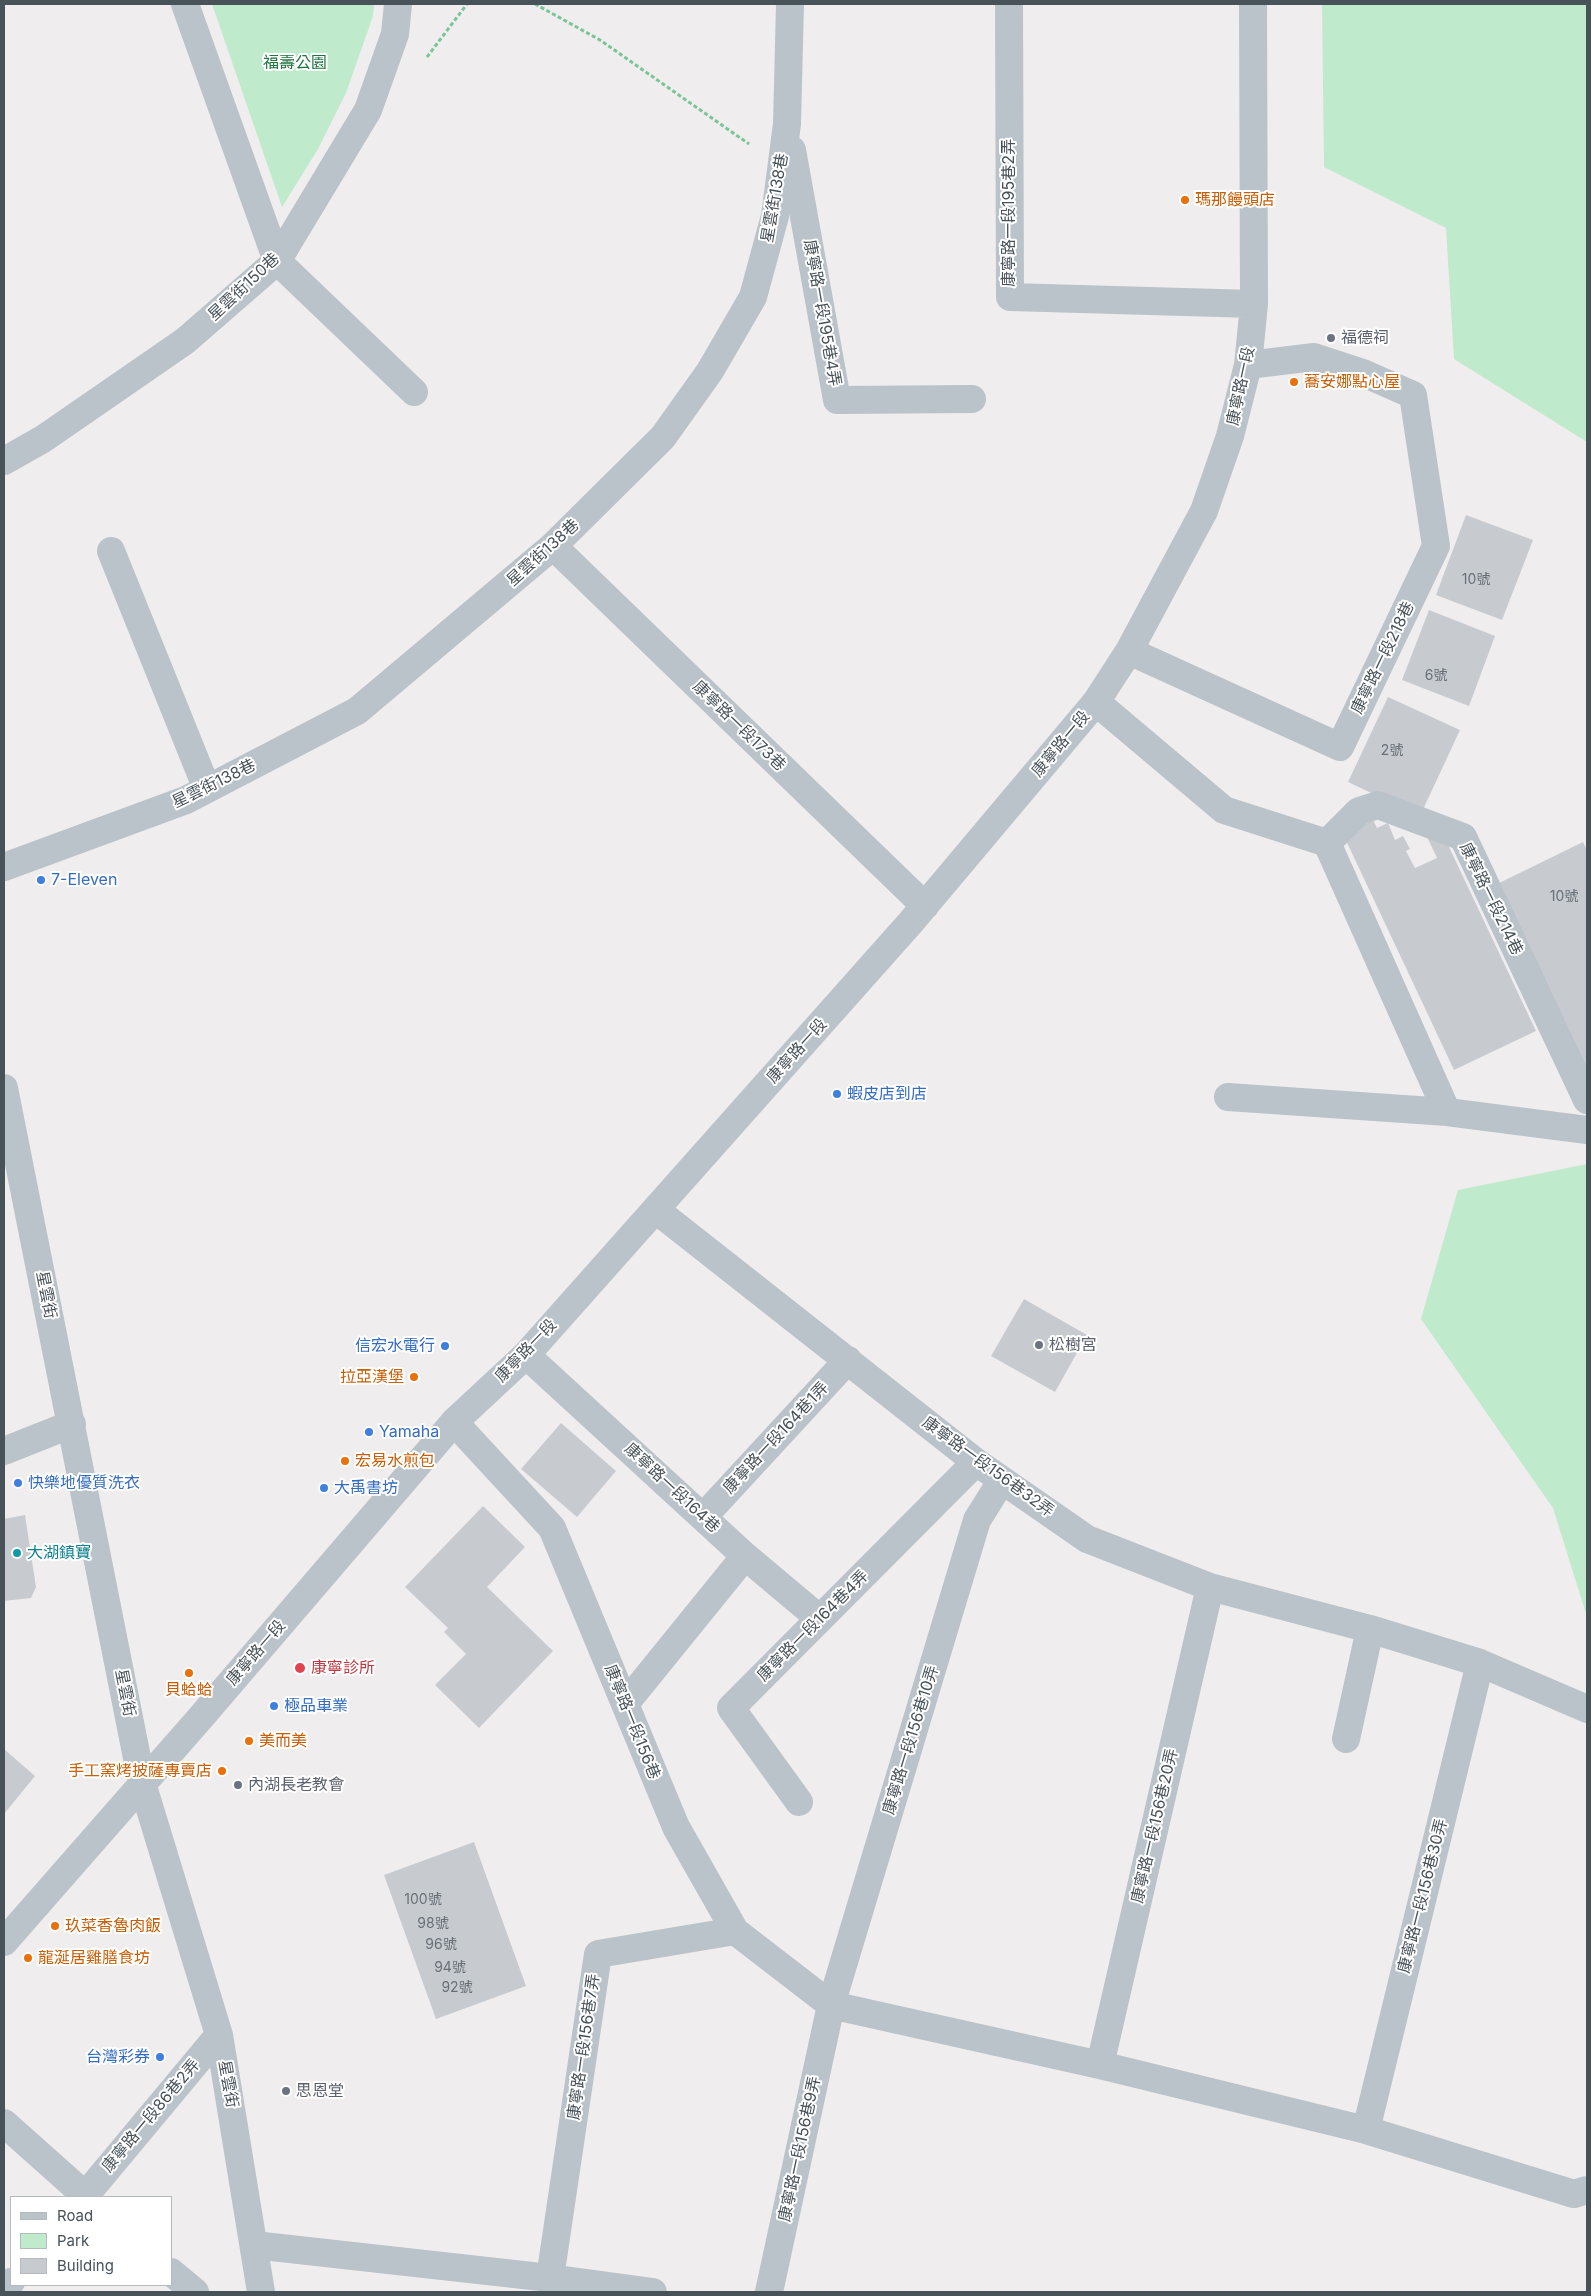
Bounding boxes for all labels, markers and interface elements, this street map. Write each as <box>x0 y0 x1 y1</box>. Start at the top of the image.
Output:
park label: 福壽公園 <box>263 53 327 73</box>
street label: 康寧路一段195巷2弄 <box>999 139 1019 287</box>
street label: 星雲街138巷 <box>758 152 792 244</box>
place label: 瑪那饅頭店 <box>1195 190 1275 210</box>
marker: 瑪那饅頭店 <box>1179 194 1191 206</box>
street label: 康寧路一段195巷4弄 <box>800 238 844 388</box>
street label: 星雲街150巷 <box>204 249 284 325</box>
place label: 福德祠 <box>1341 328 1389 348</box>
marker: 福德祠 <box>1325 332 1337 344</box>
street label: 康寧路一段 <box>1223 345 1259 427</box>
place label: 蕎安娜點心屋 <box>1304 372 1400 392</box>
marker: 蕎安娜點心屋 <box>1288 376 1300 388</box>
street label: 星雲街138巷 <box>503 516 583 590</box>
house number: 10號 <box>1462 572 1490 588</box>
street label: 康寧路一段218巷 <box>1348 599 1418 717</box>
house number: 6號 <box>1425 668 1447 684</box>
street label: 康寧路一段173巷 <box>689 677 789 775</box>
street label: 康寧路一段 <box>1028 707 1094 781</box>
house number: 2號 <box>1381 743 1403 759</box>
street label: 星雲街138巷 <box>169 756 259 812</box>
street label: 康寧路一段214巷 <box>1455 840 1527 958</box>
place label: 7-Eleven <box>51 870 117 890</box>
marker: 7-Eleven <box>35 874 47 886</box>
house number: 10號 <box>1550 889 1578 905</box>
street label: 康寧路一段 <box>763 1015 831 1087</box>
place label: 蝦皮店到店 <box>847 1084 927 1104</box>
marker: 蝦皮店到店 <box>831 1088 843 1100</box>
street label: 星雲街 <box>32 1270 60 1320</box>
street label: 康寧路一段 <box>491 1316 561 1386</box>
place label: 松樹宮 <box>1049 1335 1097 1355</box>
place label: 信宏水電行 <box>355 1336 435 1356</box>
marker: 松樹宮 <box>1033 1339 1045 1351</box>
marker: 信宏水電行 <box>439 1340 451 1352</box>
place label: 拉亞漢堡 <box>340 1367 404 1387</box>
marker: 拉亞漢堡 <box>408 1371 420 1383</box>
street label: 康寧路一段164巷1弄 <box>719 1378 833 1498</box>
street label: 康寧路一段156巷32弄 <box>919 1413 1057 1521</box>
place label: Yamaha <box>379 1422 439 1442</box>
marker: Yamaha <box>363 1426 375 1438</box>
street label: 康寧路一段164巷 <box>621 1439 723 1537</box>
place label: 宏易水煎包 <box>355 1451 435 1471</box>
marker: 宏易水煎包 <box>339 1455 351 1467</box>
place label: 快樂地優質洗衣 <box>28 1473 140 1493</box>
marker: 快樂地優質洗衣 <box>12 1477 24 1489</box>
place label: 大禹書坊 <box>334 1478 398 1498</box>
marker: 大禹書坊 <box>318 1482 330 1494</box>
place label: 大湖鎮寶 <box>27 1543 91 1563</box>
marker: 大湖鎮寶 <box>11 1547 23 1559</box>
street label: 康寧路一段164巷4弄 <box>753 1566 873 1686</box>
street label: 康寧路一段 <box>223 1617 289 1689</box>
place label: 康寧診所 <box>311 1658 375 1678</box>
marker: 康寧診所 <box>293 1661 307 1675</box>
street label: 康寧路一段156巷 <box>600 1662 664 1782</box>
street label: 康寧路一段156巷10弄 <box>879 1663 943 1817</box>
marker: 貝蛤蛤 <box>183 1667 195 1679</box>
street label: 星雲街 <box>111 1668 139 1718</box>
place label: 貝蛤蛤 <box>165 1680 213 1700</box>
place label: 極品車業 <box>284 1696 348 1716</box>
marker: 極品車業 <box>268 1700 280 1712</box>
place label: 美而美 <box>259 1731 307 1751</box>
marker: 美而美 <box>243 1735 255 1747</box>
street label: 康寧路一段156巷20弄 <box>1128 1747 1182 1905</box>
place label: 手工窯烤披薩專賣店 <box>68 1761 212 1781</box>
marker: 手工窯烤披薩專賣店 <box>216 1765 228 1777</box>
place label: 內湖長老教會 <box>248 1775 344 1795</box>
marker: 內湖長老教會 <box>232 1779 244 1791</box>
street label: 康寧路一段156巷30弄 <box>1395 1817 1451 1975</box>
house number: 100號 <box>404 1892 442 1908</box>
place label: 玖菜香魯肉飯 <box>65 1916 161 1936</box>
house number: 98號 <box>417 1916 449 1932</box>
marker: 玖菜香魯肉飯 <box>49 1920 61 1932</box>
house number: 96號 <box>425 1937 457 1953</box>
place label: 龍涎居雞膳食坊 <box>38 1948 150 1968</box>
marker: 龍涎居雞膳食坊 <box>22 1952 34 1964</box>
house number: 94號 <box>434 1960 466 1976</box>
street label: 康寧路一段156巷7弄 <box>564 1973 604 2121</box>
house number: 92號 <box>441 1980 473 1996</box>
place label: 台灣彩券 <box>86 2047 150 2067</box>
marker: 台灣彩券 <box>154 2051 166 2063</box>
street label: 康寧路一段86巷2弄 <box>98 2056 204 2176</box>
street label: 星雲街 <box>214 2059 242 2109</box>
street label: 康寧路一段156巷9弄 <box>775 2075 825 2223</box>
place label: 思恩堂 <box>296 2081 344 2101</box>
marker: 思恩堂 <box>280 2085 292 2097</box>
legend <box>10 2196 172 2286</box>
text: Road <box>57 2206 93 2225</box>
text: Park <box>57 2231 89 2250</box>
text: Building <box>57 2256 114 2275</box>

